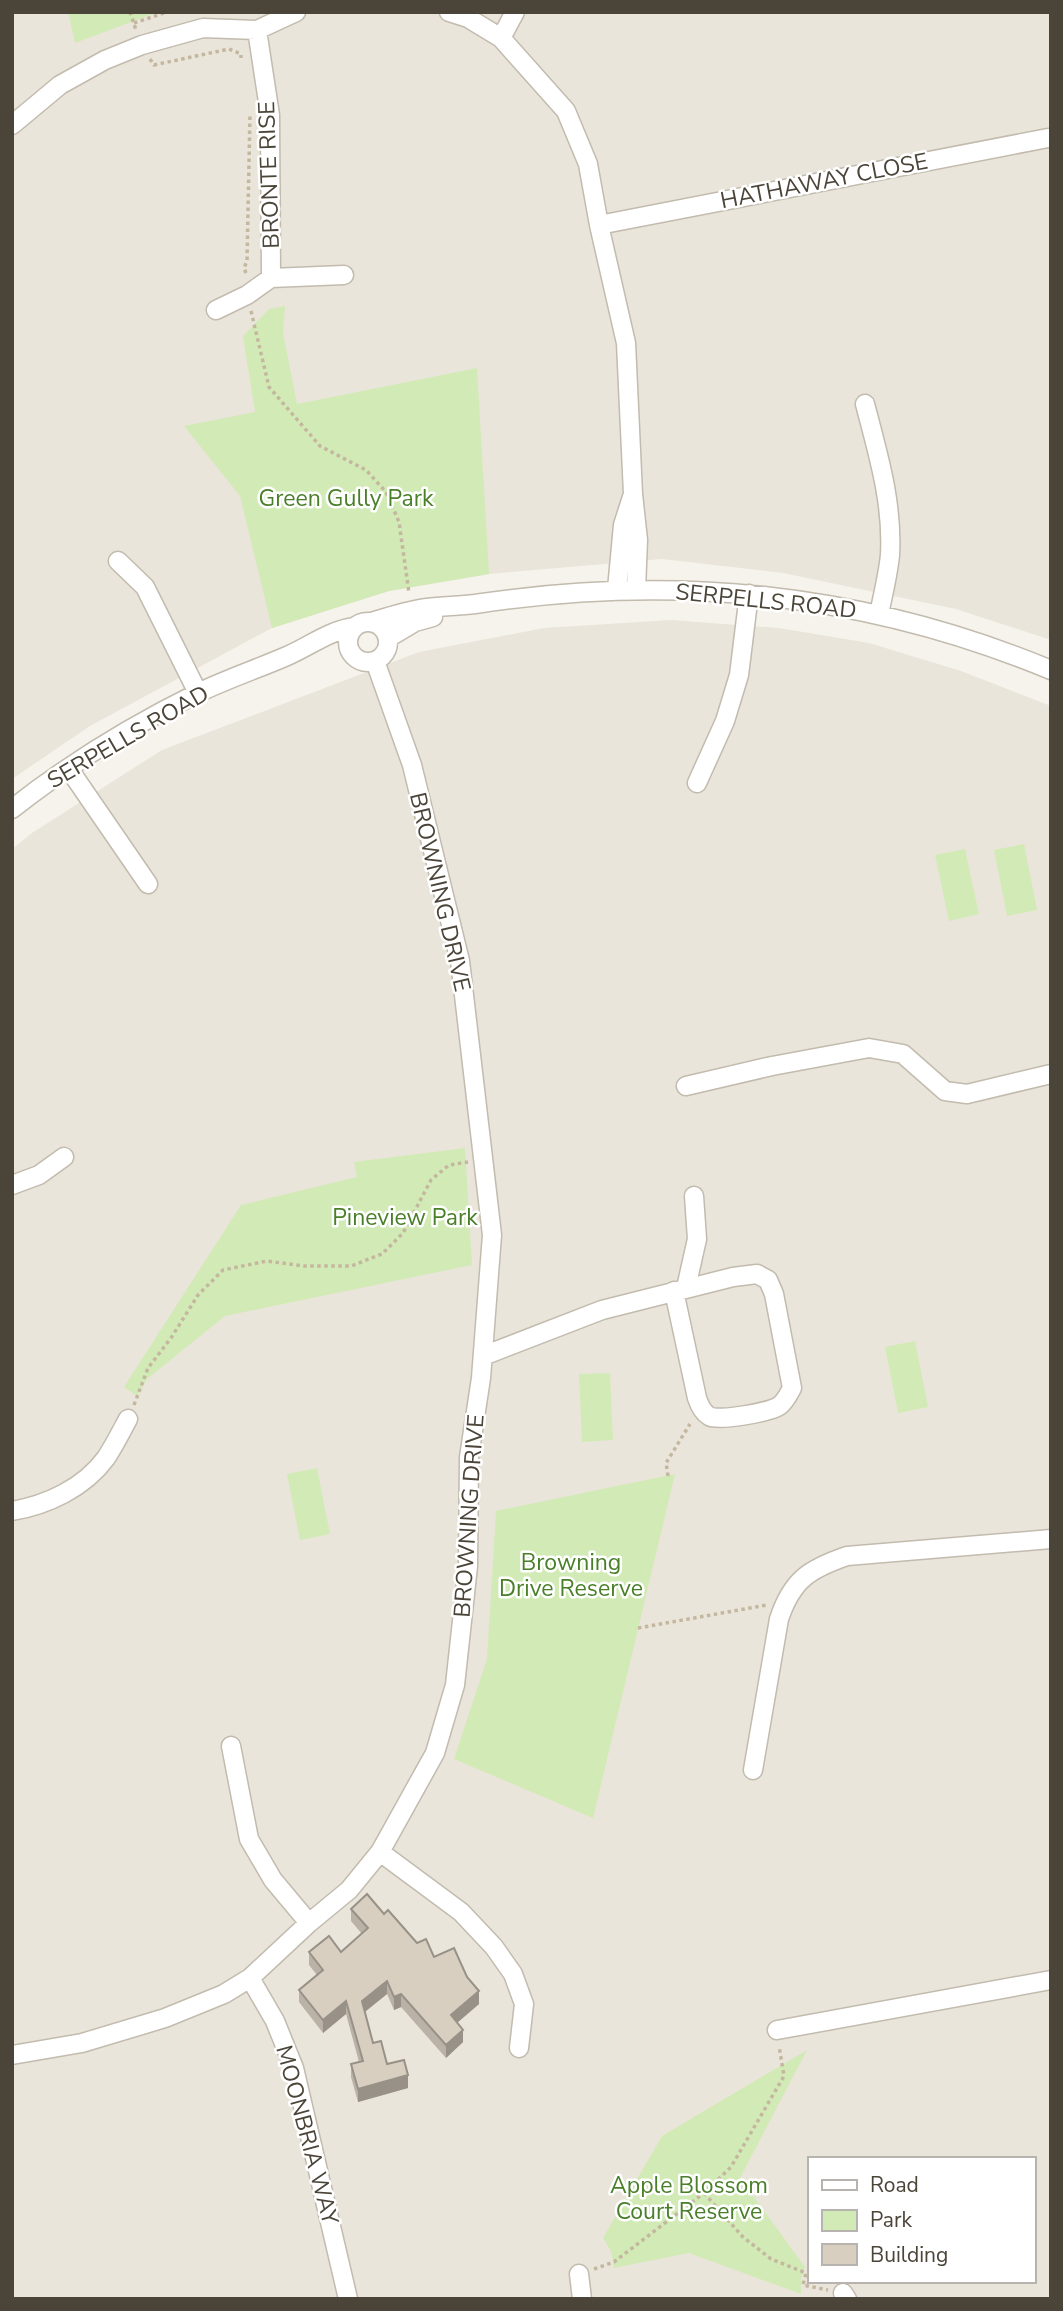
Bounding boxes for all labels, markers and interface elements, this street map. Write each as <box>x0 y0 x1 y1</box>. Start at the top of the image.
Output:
street label: BRONTE RISE <box>251 101 287 249</box>
street label: HATHAWAY CLOSE <box>718 146 930 216</box>
park label: Green Gully Park <box>259 483 434 514</box>
street label: SERPELLS ROAD <box>674 576 858 626</box>
street label: SERPELLS ROAD <box>41 678 215 796</box>
street label: BROWNING DRIVE <box>402 789 478 995</box>
park label: Pineview Park <box>332 1202 478 1233</box>
street label: BROWNING DRIVE <box>446 1413 492 1619</box>
park label: Browning Drive Reserve <box>499 1547 643 1604</box>
street label: MOONBRIA WAY <box>268 2042 346 2228</box>
legend <box>808 2157 1035 2283</box>
park label: Apple Blossom Court Reserve <box>610 2170 768 2227</box>
text: Road <box>870 2171 919 2199</box>
text: Park <box>870 2206 912 2234</box>
text: Building <box>870 2241 948 2269</box>

